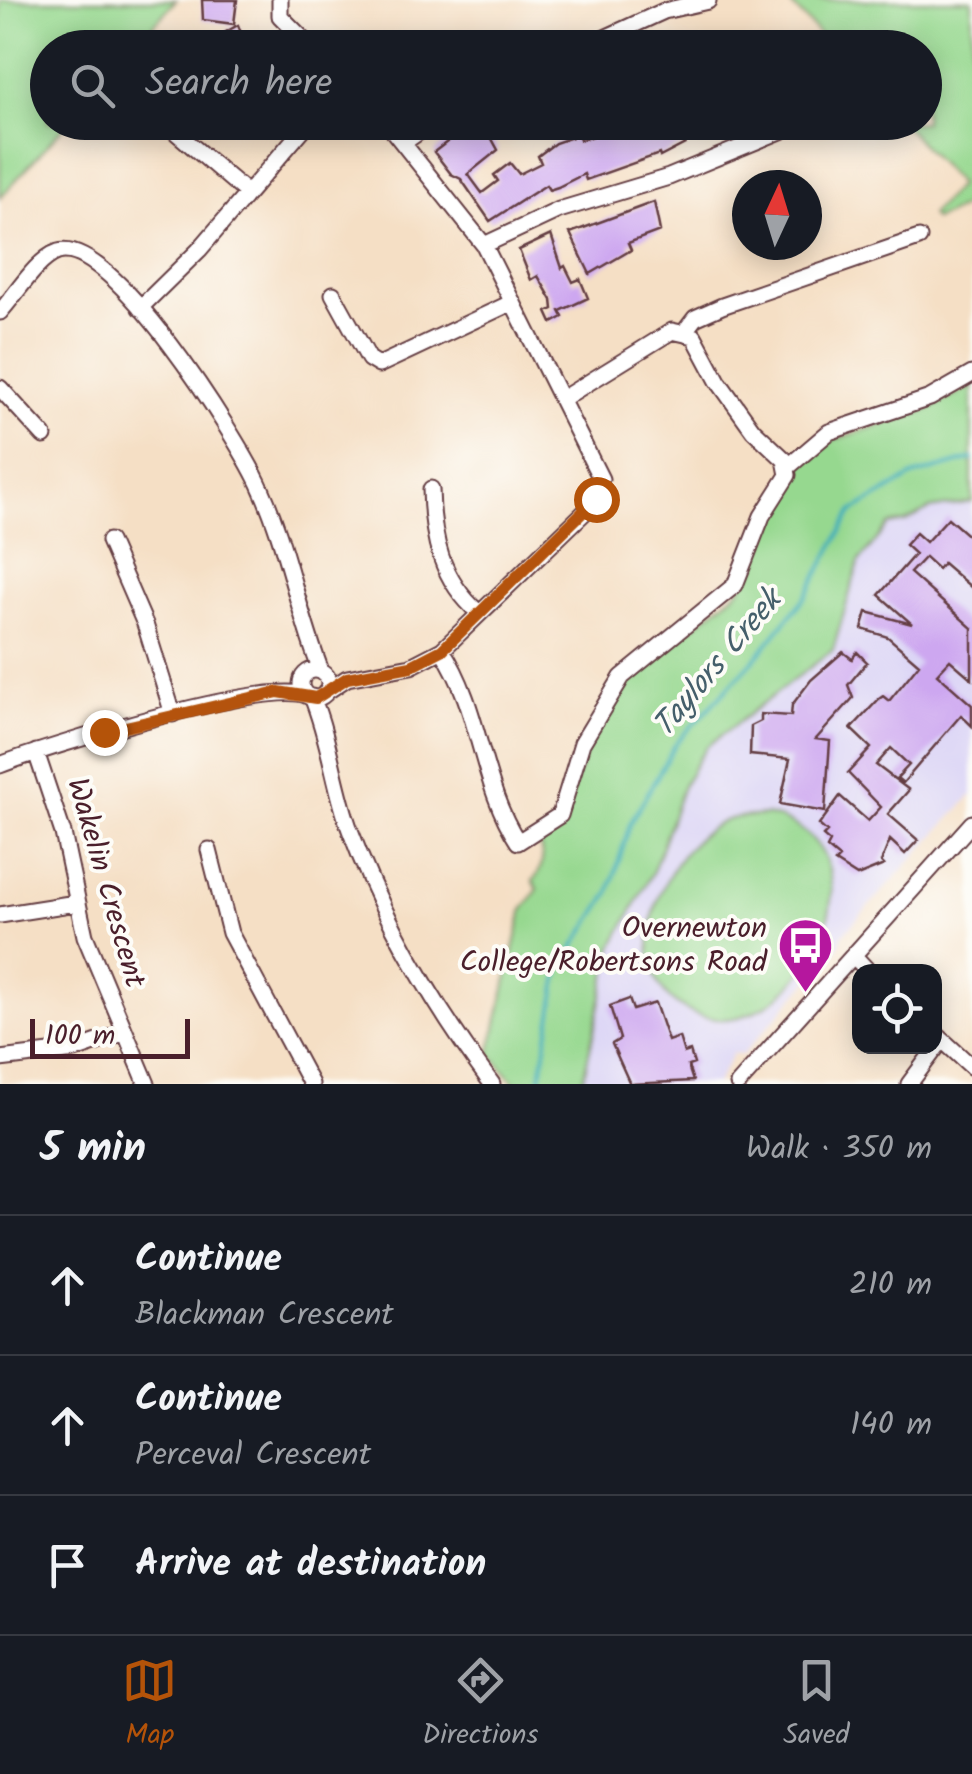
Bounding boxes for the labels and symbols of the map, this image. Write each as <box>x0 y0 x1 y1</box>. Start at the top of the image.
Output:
north arrow <box>732 170 822 260</box>
route start <box>574 477 620 523</box>
water label: Taylors Creek <box>641 576 798 749</box>
route end <box>82 710 128 756</box>
street label: Wakelin Crescent <box>52 772 158 994</box>
place label: Overnewton College/Robertsons Road <box>460 905 768 987</box>
bus stop icon: Overnewton College/Robertsons Road <box>776 916 836 995</box>
scale bar <box>30 1014 190 1058</box>

